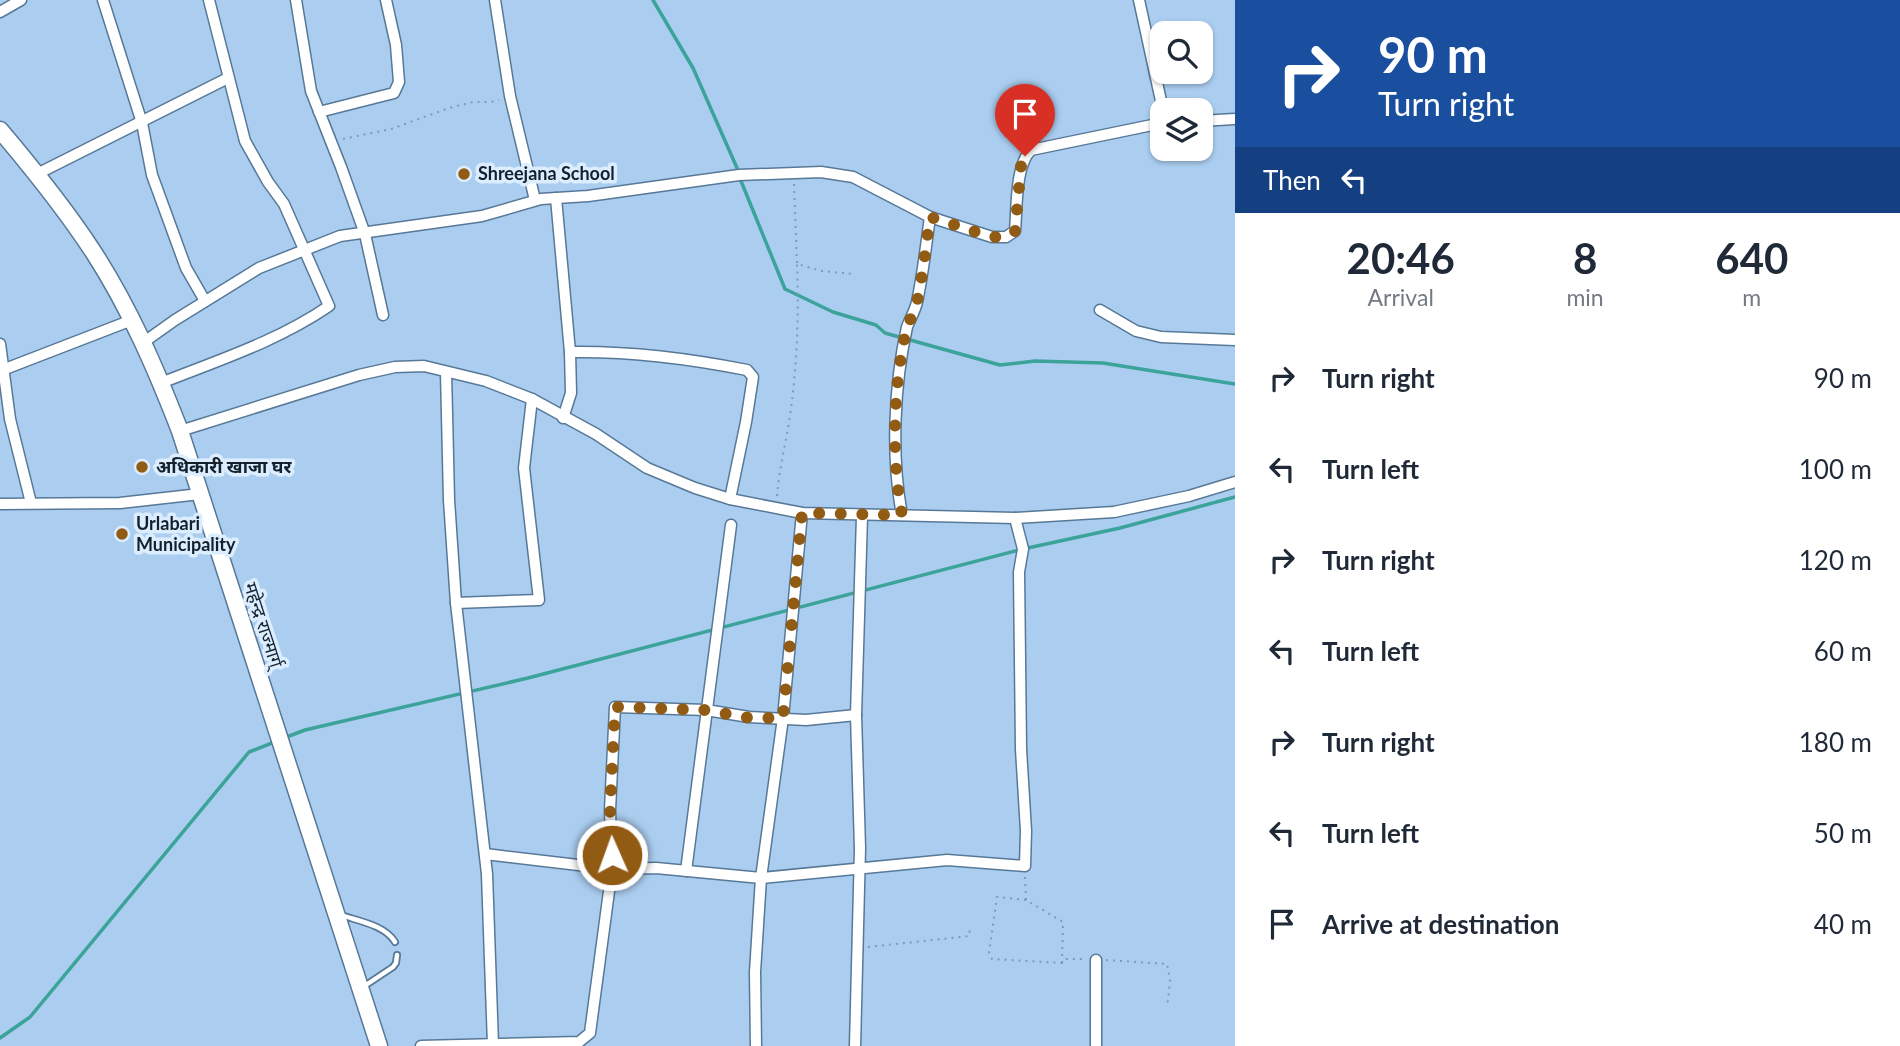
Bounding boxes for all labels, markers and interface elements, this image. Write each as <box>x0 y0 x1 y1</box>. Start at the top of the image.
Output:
map controls <box>1150 21 1213 161</box>
button: search <box>1150 21 1213 84</box>
text: 90 m <box>1378 25 1488 83</box>
icon: right <box>1263 28 1354 119</box>
pin <box>995 84 1055 156</box>
text: Turn right <box>1378 84 1514 123</box>
icon: arrive <box>1006 95 1044 133</box>
button: layers <box>1150 98 1213 161</box>
icon: left <box>1335 161 1373 199</box>
place label: Shreejana School <box>478 162 615 184</box>
text: Then <box>1263 164 1321 196</box>
marker: Shreejana School <box>456 166 472 182</box>
text: 20:46 <box>1347 233 1455 283</box>
text: 8 <box>1573 233 1597 283</box>
text: 640 <box>1715 233 1788 283</box>
text: Arrival <box>1368 283 1434 311</box>
text: min <box>1566 283 1604 311</box>
text: m <box>1742 283 1761 311</box>
icon: right <box>1263 359 1301 397</box>
text: Turn right <box>1322 362 1435 394</box>
text: 90 m <box>1814 362 1872 394</box>
icon: left <box>1263 450 1301 488</box>
text: Turn left <box>1322 453 1419 485</box>
text: 100 m <box>1799 453 1872 485</box>
place label: अधिकारी खाजा घर <box>156 455 292 477</box>
marker: अधिकारी खाजा घर <box>134 459 150 475</box>
place label: Urlabari Municipality <box>136 512 236 555</box>
marker: Urlabari Municipality <box>114 526 130 542</box>
icon: right <box>1263 541 1301 579</box>
text: Turn right <box>1322 544 1435 576</box>
text: 120 m <box>1799 544 1872 576</box>
street label: महेन्द्र राज्मार्ग् <box>239 579 289 673</box>
icon: left <box>1263 632 1301 670</box>
text: Turn left <box>1322 635 1419 667</box>
text: 60 m <box>1814 635 1872 667</box>
icon: right <box>1263 723 1301 761</box>
text: Turn right <box>1322 726 1435 758</box>
text: 180 m <box>1799 726 1872 758</box>
icon: left <box>1263 814 1301 852</box>
text: Turn left <box>1322 817 1419 849</box>
text: 50 m <box>1814 817 1872 849</box>
position arrow <box>575 818 649 892</box>
icon: arrive <box>1263 905 1301 943</box>
text: Arrive at destination <box>1322 908 1559 940</box>
text: 40 m <box>1814 908 1872 940</box>

